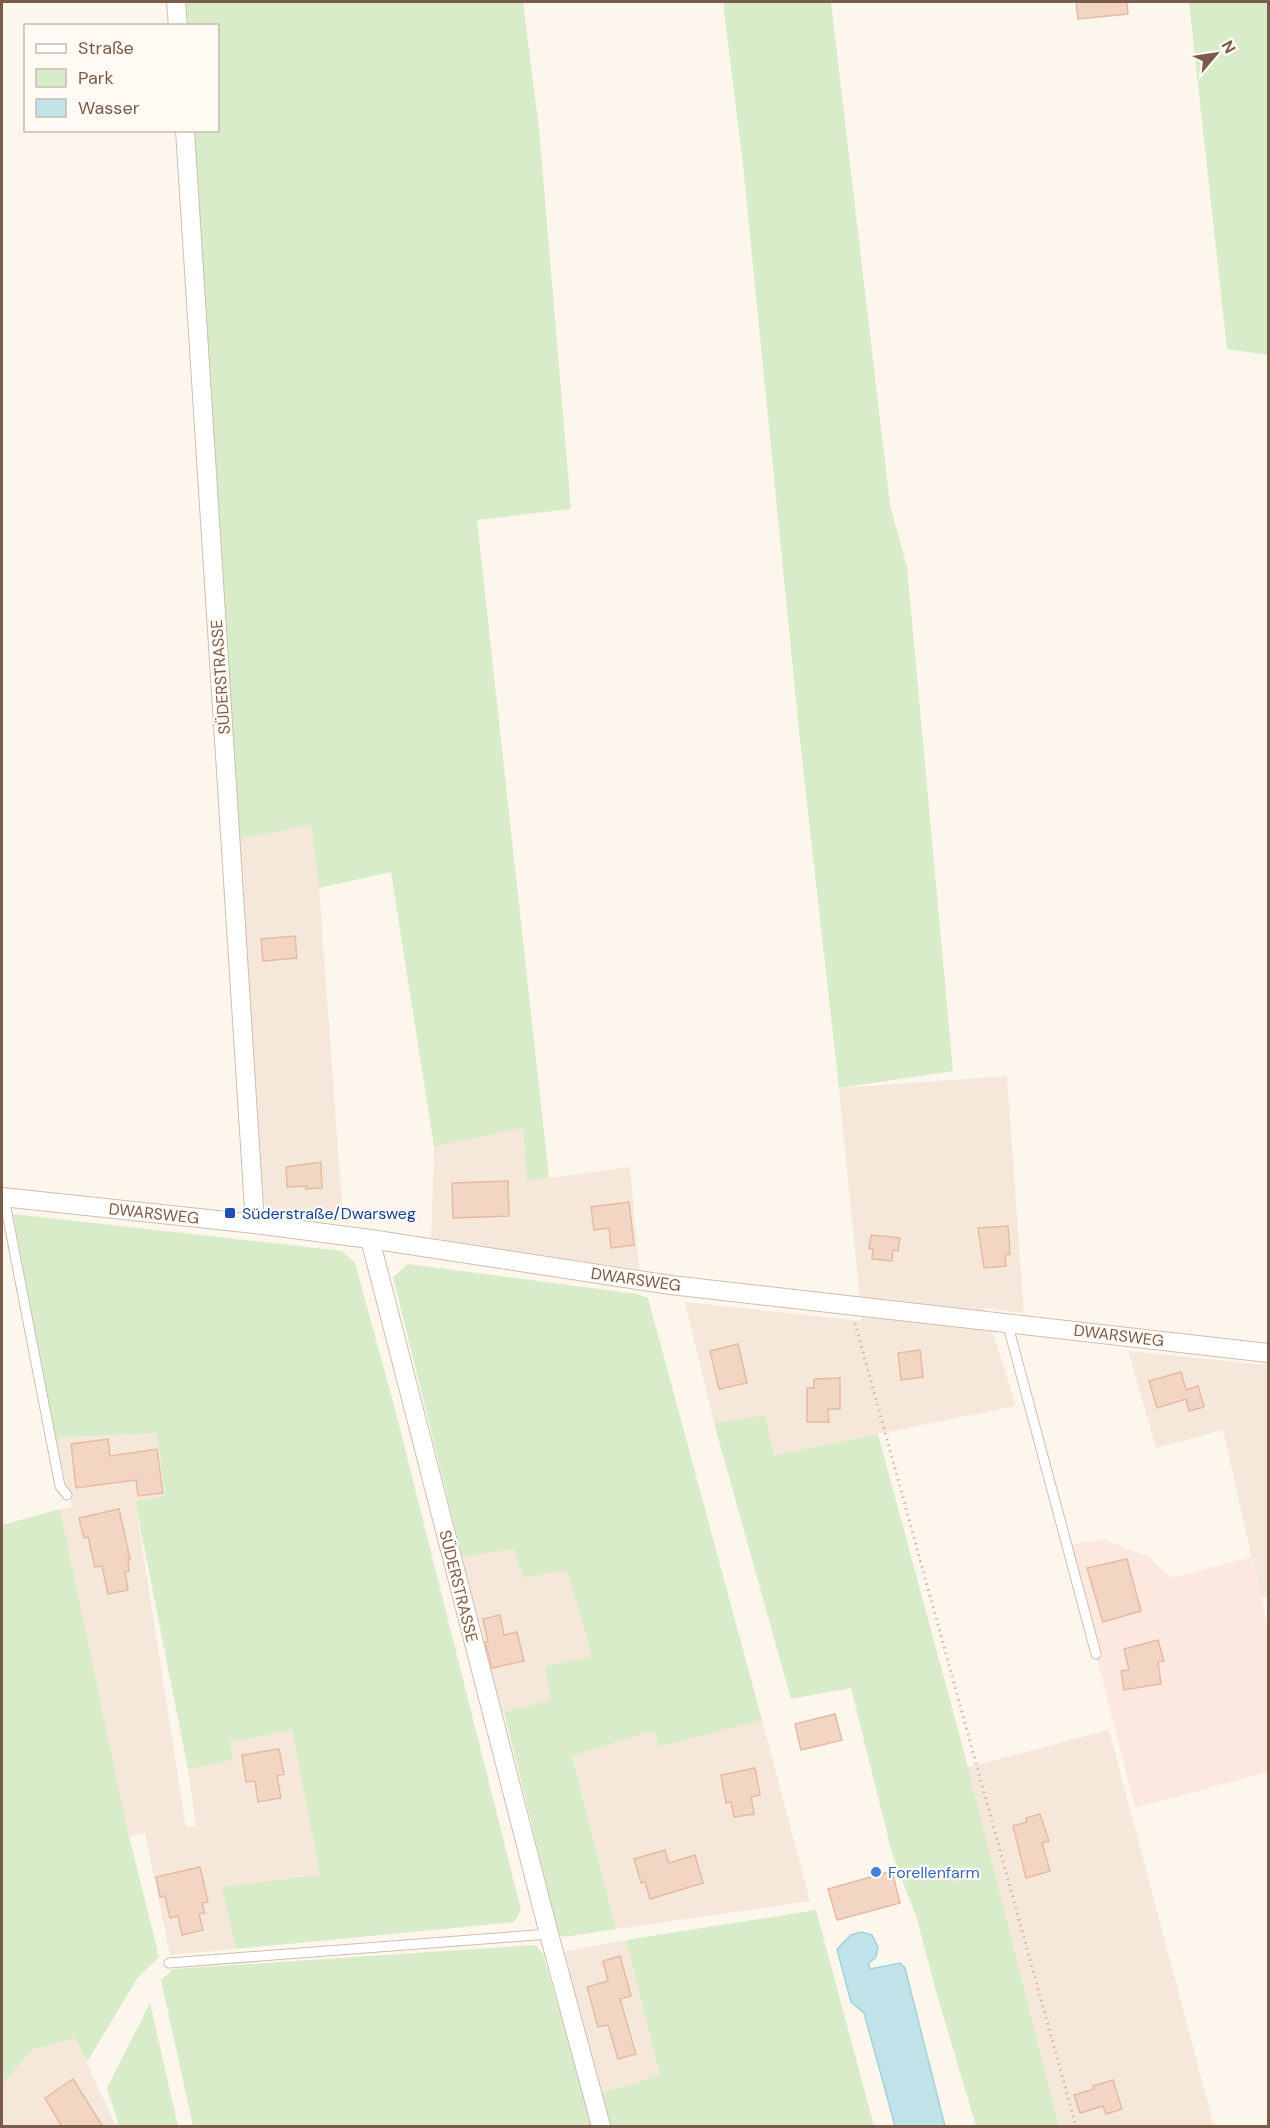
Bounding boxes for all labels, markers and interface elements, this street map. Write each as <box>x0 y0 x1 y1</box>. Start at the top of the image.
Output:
legend <box>24 24 219 132</box>
north arrow <box>1186 24 1246 84</box>
text: Straße <box>78 36 134 60</box>
text: N <box>1217 37 1241 57</box>
text: Park <box>78 66 114 90</box>
text: Wasser <box>78 96 140 120</box>
street label: SÜDERSTRASSE <box>206 619 235 735</box>
street label: DWARSWEG <box>108 1198 200 1229</box>
place label: Süderstraße/Dwarsweg <box>242 1203 416 1224</box>
marker: Süderstraße/Dwarsweg <box>223 1206 237 1220</box>
street label: DWARSWEG <box>590 1263 682 1296</box>
street label: DWARSWEG <box>1073 1320 1165 1351</box>
street label: SÜDERSTRASSE <box>434 1528 483 1644</box>
place label: Forellenfarm <box>888 1862 980 1883</box>
marker: Forellenfarm <box>869 1865 883 1879</box>

